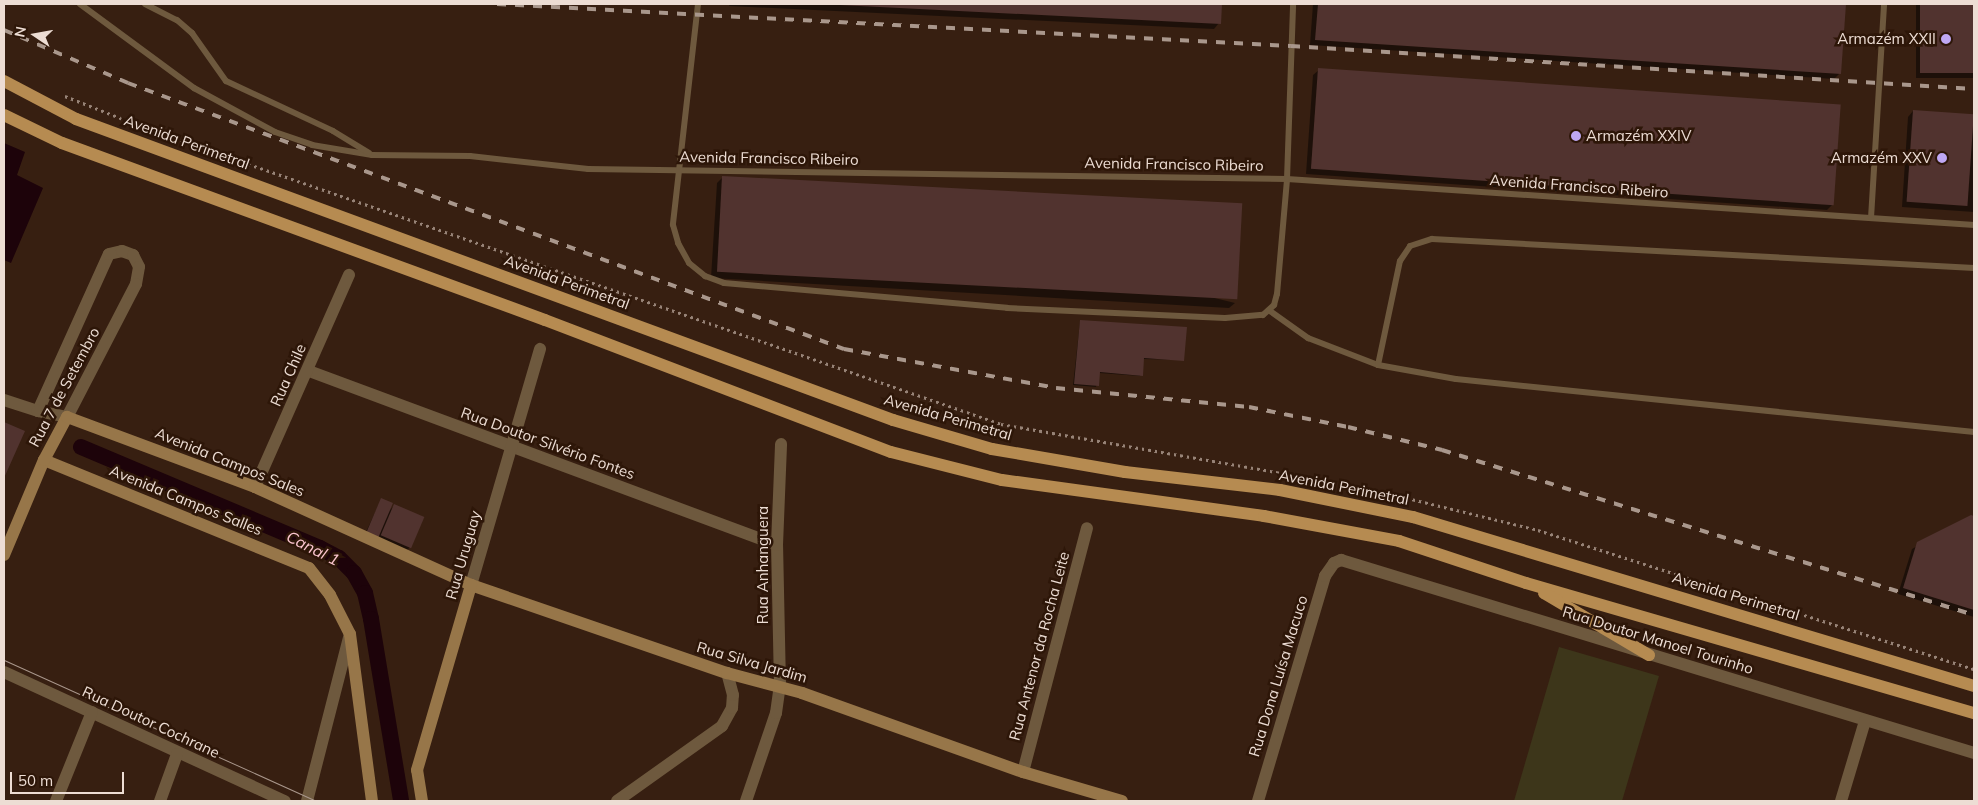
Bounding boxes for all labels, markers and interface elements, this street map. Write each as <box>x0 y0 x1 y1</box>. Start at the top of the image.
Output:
north arrow <box>10 10 60 60</box>
text: N <box>10 25 30 39</box>
place label: Armazém XXII <box>1837 30 1936 48</box>
marker: Armazém XXII <box>1940 33 1952 45</box>
street label: Avenida Perimetral <box>122 111 252 173</box>
place label: Armazém XXIV <box>1586 127 1691 145</box>
marker: Armazém XXIV <box>1570 130 1582 142</box>
street label: Avenida Francisco Ribeiro <box>679 147 859 169</box>
place label: Armazém XXV <box>1831 149 1932 167</box>
marker: Armazém XXV <box>1936 152 1948 164</box>
street label: Avenida Francisco Ribeiro <box>1084 153 1264 175</box>
street label: Avenida Francisco Ribeiro <box>1489 171 1669 201</box>
street label: Avenida Perimetral <box>502 251 632 313</box>
street label: Rua 7 de Setembro <box>25 324 103 450</box>
street label: Rua Chile <box>266 341 310 409</box>
street label: Avenida Perimetral <box>882 390 1014 444</box>
street label: Rua Doutor Silvério Fontes <box>459 403 637 483</box>
street label: Avenida Campos Sales <box>153 424 307 500</box>
street label: Avenida Campos Salles <box>107 461 265 539</box>
street label: Avenida Perimetral <box>1277 466 1411 508</box>
street label: Rua Anhanguera <box>754 506 772 624</box>
street label: Rua Uruguay <box>442 508 484 602</box>
water label: Canal 1 <box>283 527 343 569</box>
street label: Rua Antenor da Rocha Leite <box>1005 550 1073 742</box>
street label: Avenida Perimetral <box>1670 568 1802 624</box>
street label: Rua Dona Luísa Macuco <box>1245 593 1311 759</box>
street label: Rua Doutor Manoel Tourinho <box>1560 602 1756 678</box>
street label: Rua Silva Jardim <box>695 638 809 686</box>
street label: Rua Doutor Cochrane <box>80 682 222 762</box>
scale bar <box>12 762 126 794</box>
text: 50 m <box>18 771 53 790</box>

